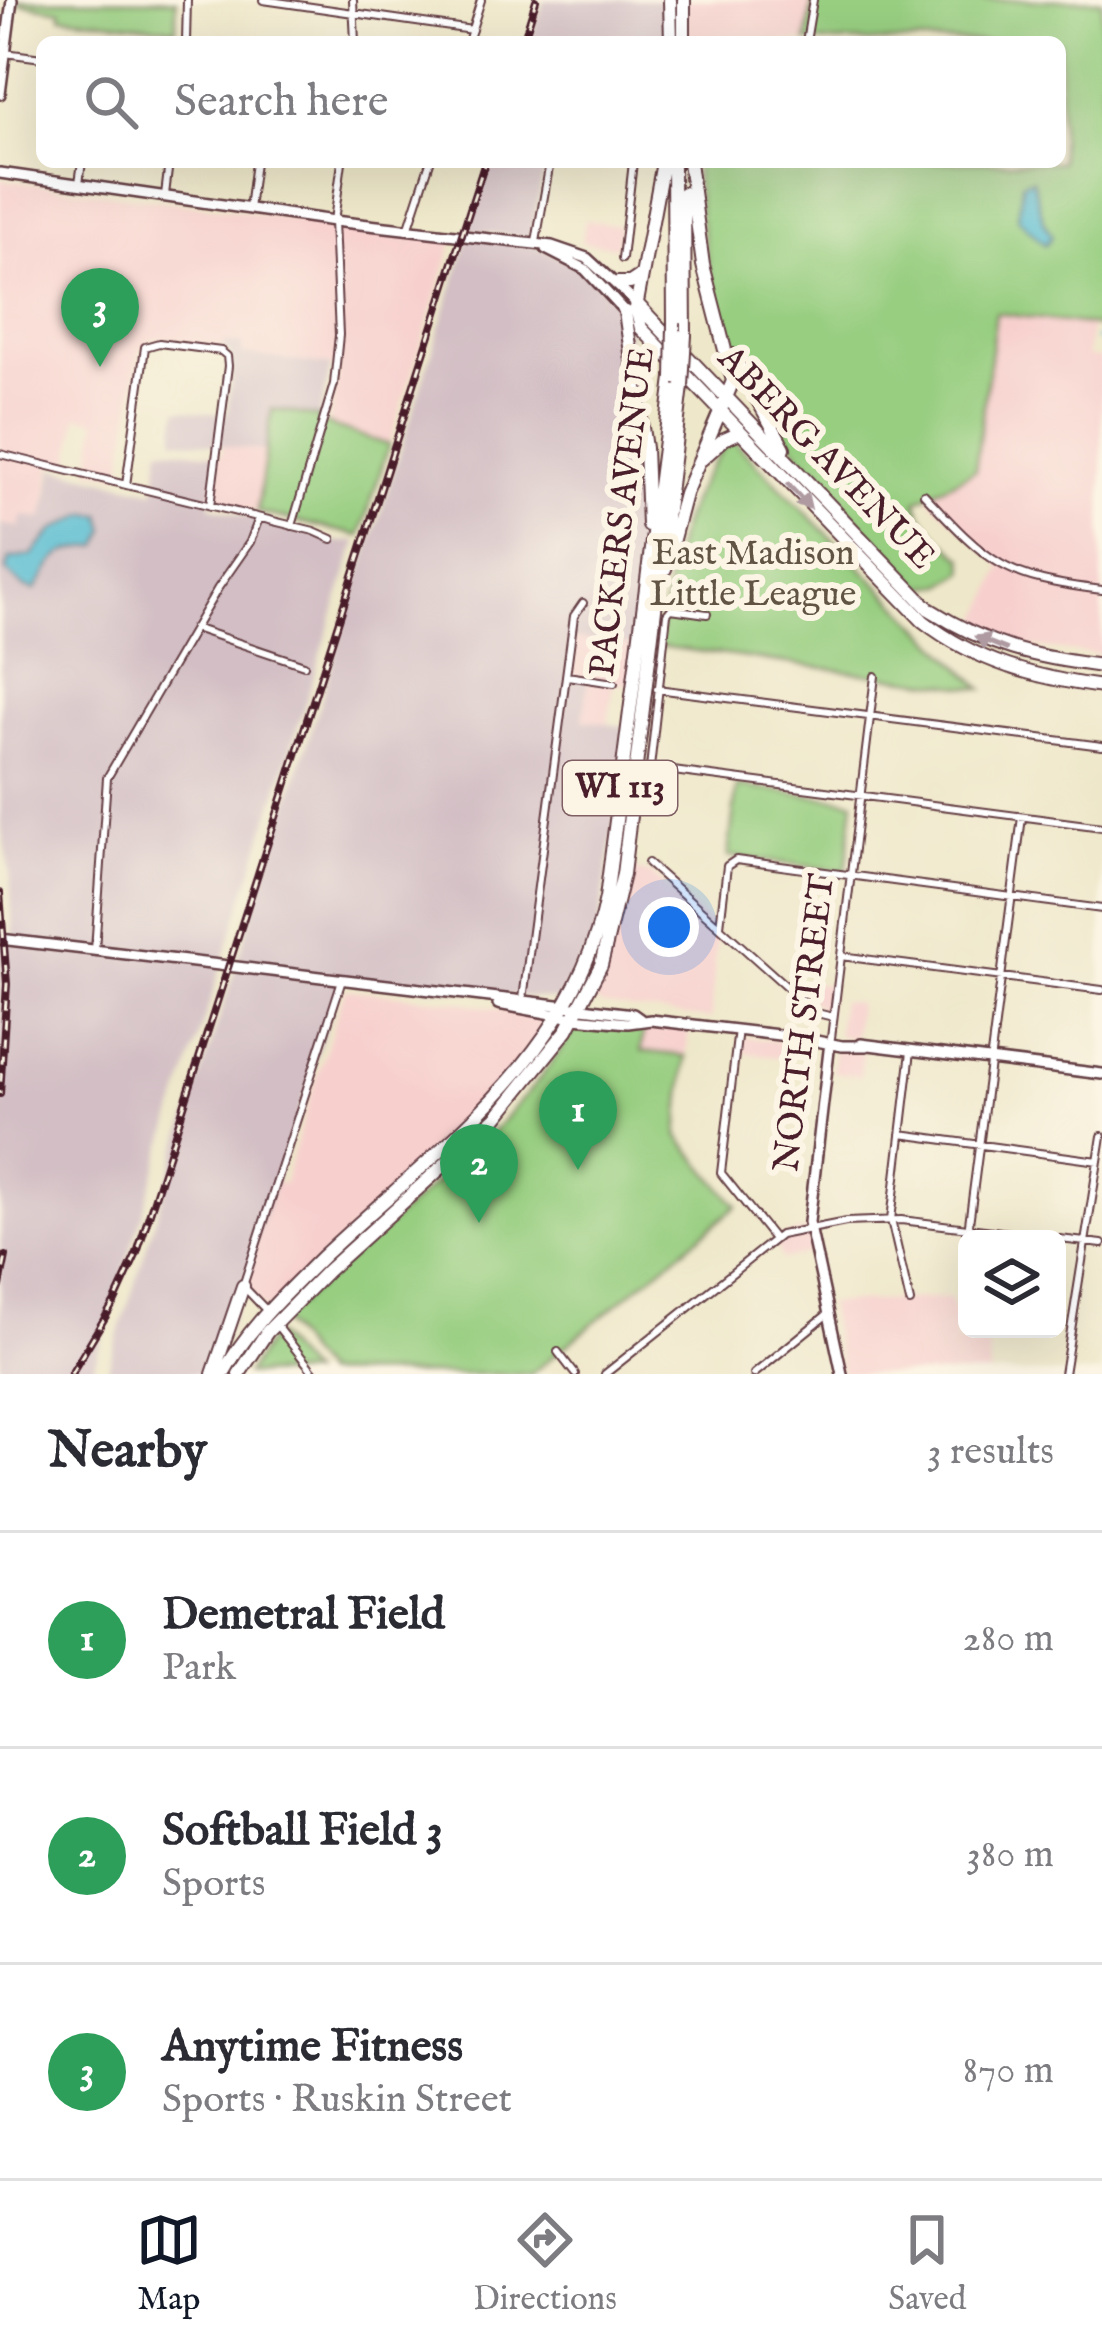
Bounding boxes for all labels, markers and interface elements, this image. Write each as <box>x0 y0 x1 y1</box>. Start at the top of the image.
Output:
search box <box>36 36 1066 168</box>
icon: search <box>78 69 144 135</box>
text: Search here <box>174 74 388 131</box>
pin: 3 <box>61 268 139 367</box>
street label: ABERG AVENUE <box>707 336 945 580</box>
street label: PACKERS AVENUE <box>580 345 666 679</box>
one-way arrow <box>785 481 813 510</box>
park label: East Madison Little League <box>650 531 856 618</box>
one-way arrow <box>973 633 1009 652</box>
road number: WI 113 <box>563 761 677 815</box>
street label: NORTH STREET <box>764 871 846 1175</box>
your location <box>639 897 699 957</box>
pin: 1 <box>539 1071 617 1170</box>
pin: 2 <box>440 1124 518 1223</box>
map controls <box>958 1230 1066 1338</box>
button: layers <box>958 1230 1066 1338</box>
text: Nearby <box>48 1420 207 1485</box>
text: 3 results <box>927 1428 1054 1477</box>
text: Demetral Field <box>162 1587 445 1644</box>
text: 1 <box>80 1615 94 1664</box>
text: 280 m <box>963 1615 1054 1664</box>
text: Park <box>162 1644 236 1693</box>
text: Softball Field 3 <box>162 1803 443 1860</box>
text: 2 <box>78 1831 96 1880</box>
text: 380 m <box>966 1831 1054 1880</box>
text: Sports <box>162 1860 265 1909</box>
text: Anytime Fitness <box>162 2019 463 2076</box>
text: 3 <box>80 2047 94 2096</box>
text: 870 m <box>963 2047 1054 2096</box>
text: Sports · Ruskin Street <box>162 2076 512 2125</box>
tab: Map <box>136 2207 202 2321</box>
tab: Directions <box>473 2207 617 2321</box>
tab: Saved <box>888 2207 966 2321</box>

